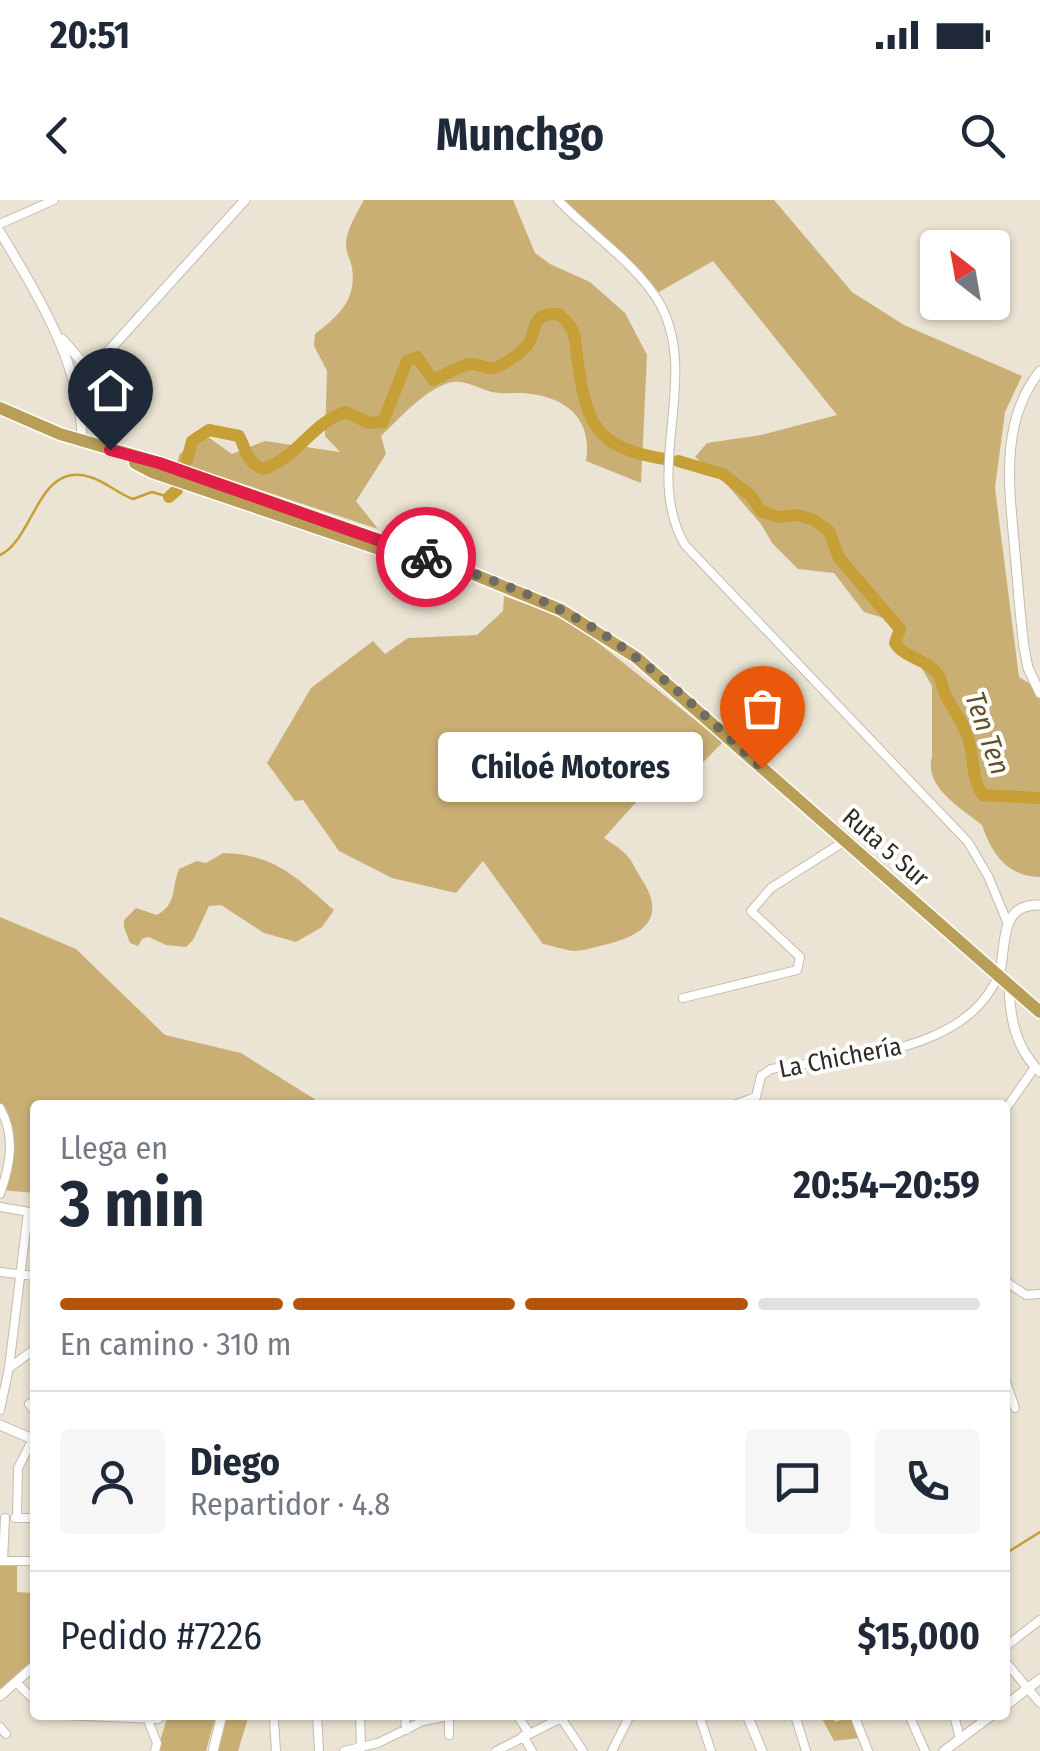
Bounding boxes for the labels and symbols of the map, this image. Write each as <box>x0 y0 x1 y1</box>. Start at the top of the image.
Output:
north arrow <box>920 230 1010 320</box>
pin <box>68 348 153 451</box>
courier <box>376 507 476 607</box>
pin <box>720 666 805 769</box>
water label: Ten Ten <box>958 688 1017 779</box>
callout: Chiloé Motores <box>437 733 702 803</box>
street label: Ruta 5 Sur <box>836 802 935 893</box>
street label: La Chichería <box>776 1031 904 1085</box>

